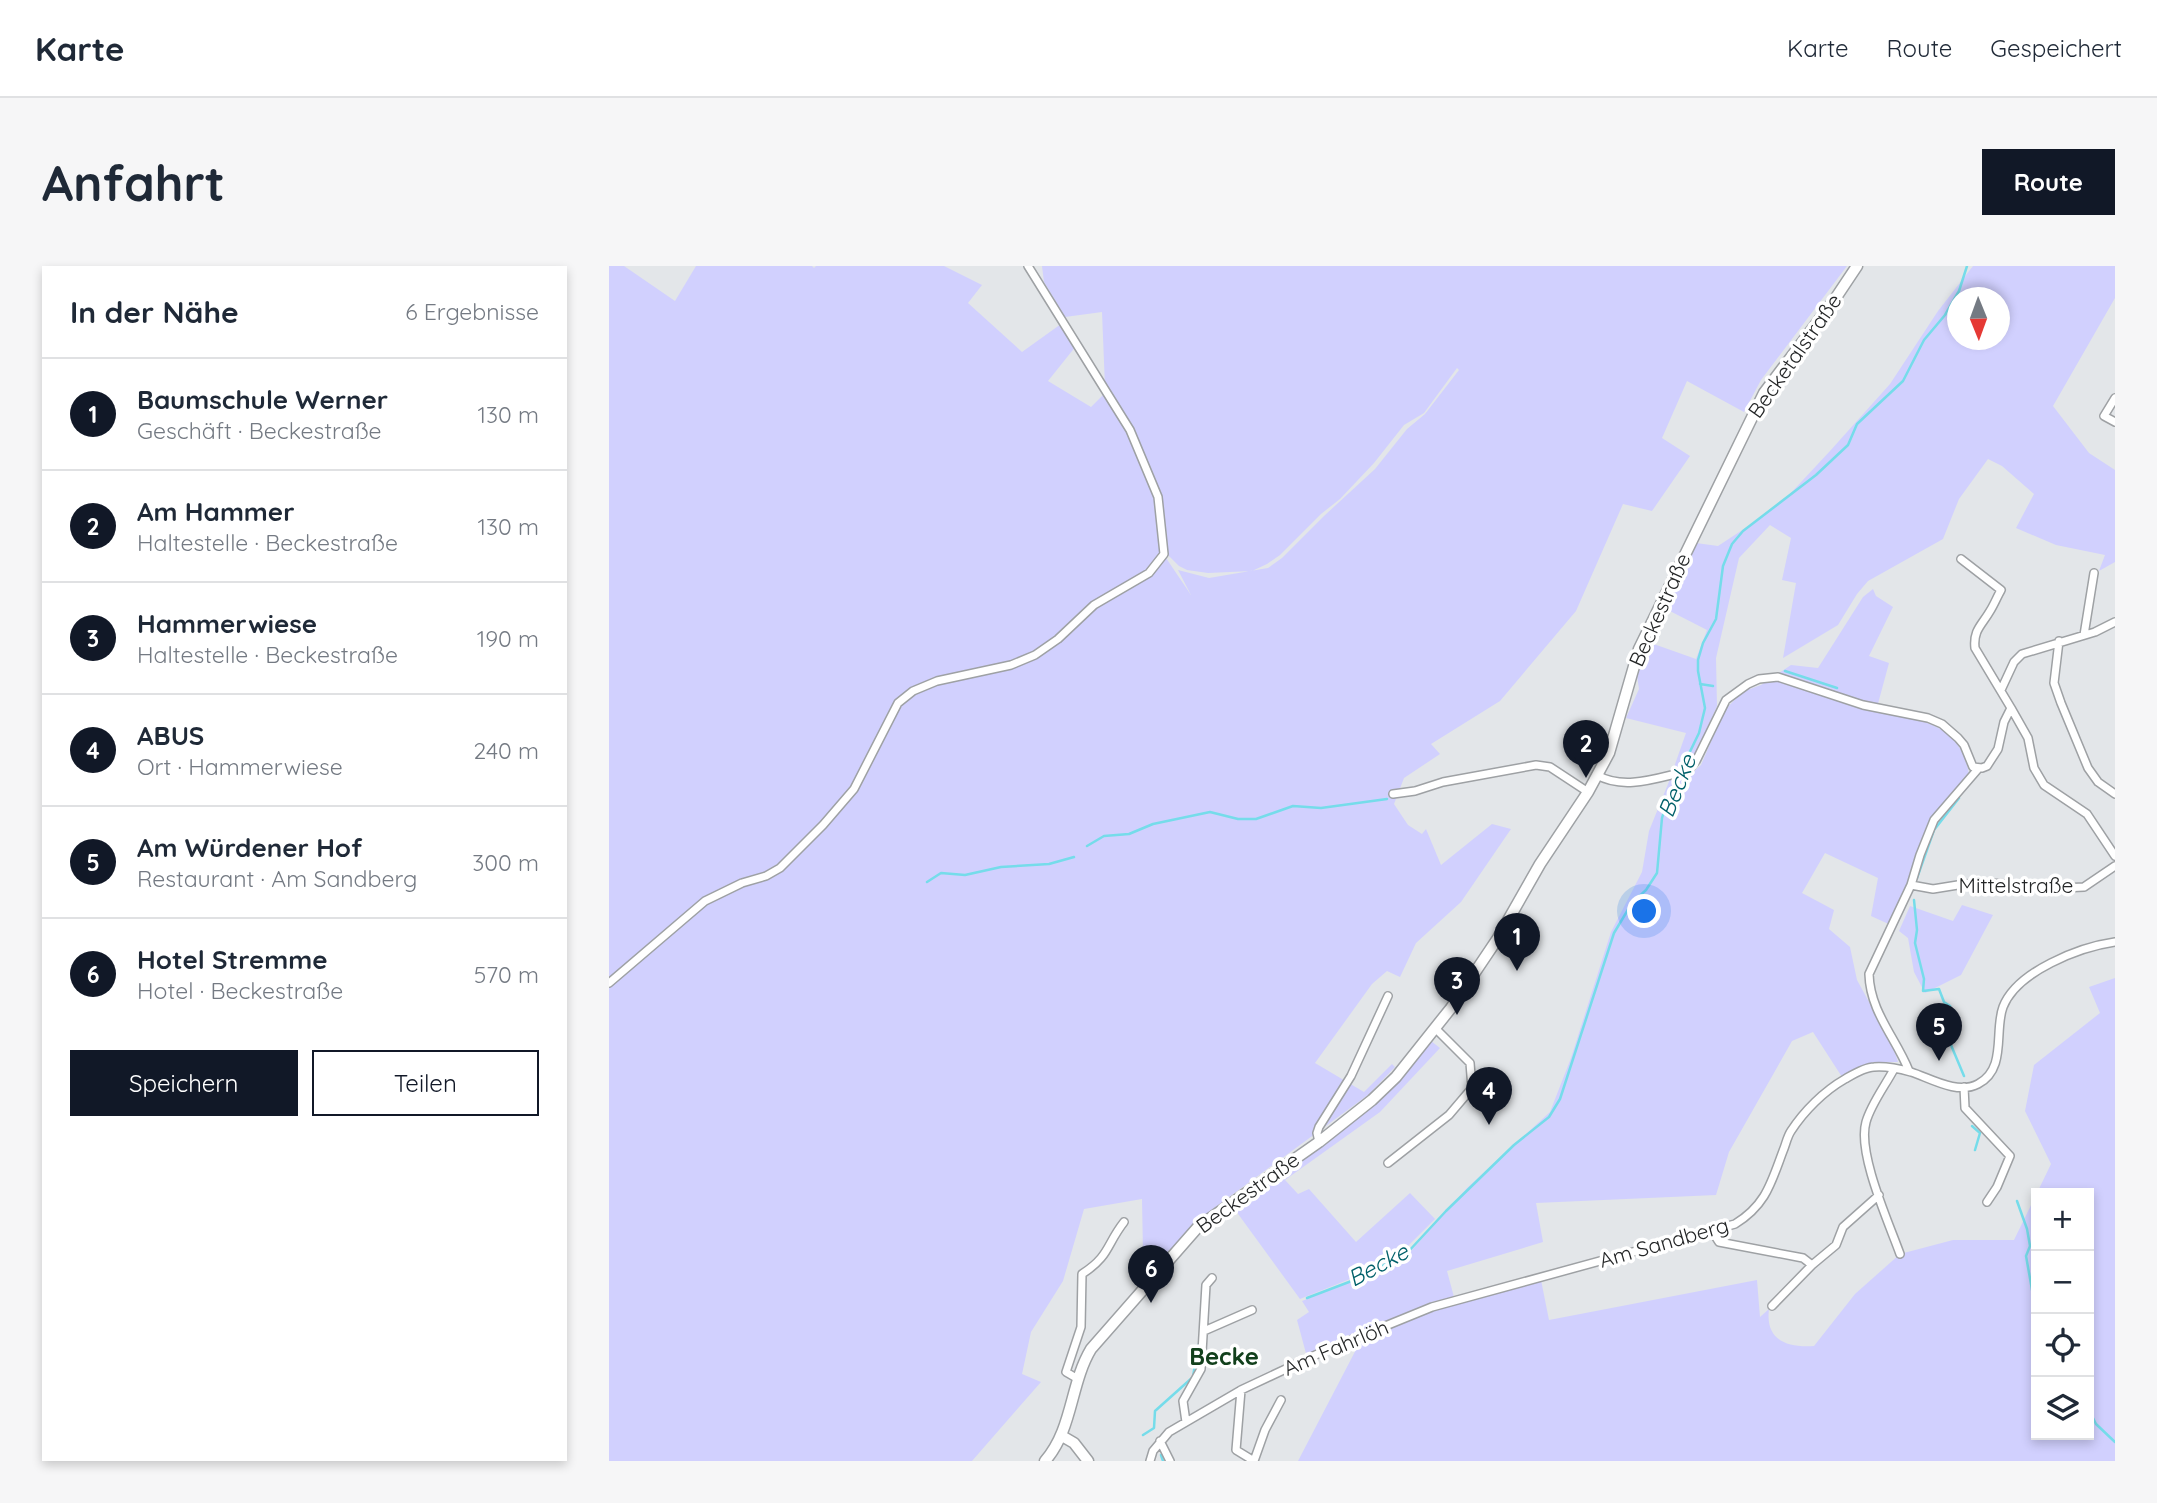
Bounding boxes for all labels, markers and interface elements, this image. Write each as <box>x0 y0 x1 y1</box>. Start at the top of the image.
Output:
text: Karte <box>35 28 124 69</box>
text: Karte <box>1787 33 1849 63</box>
text: Route <box>1887 33 1952 63</box>
text: Gespeichert <box>1990 33 2122 63</box>
button: Route <box>1982 149 2115 215</box>
text: Anfahrt <box>42 152 225 213</box>
north arrow <box>1947 287 2010 350</box>
street label: Becketalstraße <box>1742 288 1847 423</box>
text: In der Nähe <box>70 293 239 331</box>
text: 6 Ergebnisse <box>405 297 539 326</box>
text: Baumschule Werner <box>137 383 388 416</box>
text: 1 <box>89 400 97 429</box>
text: 130 m <box>477 400 539 429</box>
text: Geschäft · Beckestraße <box>137 416 382 445</box>
text: Am Hammer <box>137 495 294 528</box>
text: 2 <box>86 512 100 541</box>
text: 130 m <box>477 512 539 541</box>
text: Haltestelle · Beckestraße <box>137 528 398 557</box>
street label: Beckestraße <box>1623 549 1696 670</box>
text: Hammerwiese <box>137 607 317 640</box>
text: 3 <box>87 624 99 653</box>
text: 190 m <box>477 624 539 653</box>
text: Haltestelle · Beckestraße <box>137 640 398 669</box>
text: ABUS <box>137 719 204 752</box>
pin: 2 <box>1563 720 1609 778</box>
text: 4 <box>86 736 100 765</box>
text: 240 m <box>474 736 539 765</box>
water label: Becke <box>1651 749 1702 821</box>
text: Ort · Hammerwiese <box>137 752 343 781</box>
text: Am Würdener Hof <box>137 831 362 864</box>
text: 5 <box>86 848 100 877</box>
text: 300 m <box>472 848 539 877</box>
text: Restaurant · Am Sandberg <box>137 864 417 893</box>
street label: Mittelstraße <box>1959 872 2073 898</box>
your location <box>1627 894 1661 928</box>
pin: 1 <box>1494 913 1540 971</box>
text: Hotel Stremme <box>137 943 328 976</box>
pin: 3 <box>1434 957 1480 1015</box>
text: 6 <box>87 960 99 989</box>
text: 570 m <box>474 960 539 989</box>
text: Hotel · Beckestraße <box>137 976 343 1005</box>
pin: 5 <box>1916 1003 1962 1061</box>
button: Speichern <box>70 1050 298 1116</box>
button: Teilen <box>312 1050 539 1116</box>
pin: 4 <box>1466 1067 1512 1125</box>
street label: Beckestraße <box>1191 1146 1304 1238</box>
map controls <box>2031 1188 2094 1440</box>
button: + <box>2031 1188 2094 1251</box>
street label: Am Sandberg <box>1596 1211 1731 1273</box>
water label: Becke <box>1342 1236 1414 1293</box>
pin: 6 <box>1128 1245 1174 1303</box>
button: − <box>2031 1251 2094 1314</box>
street label: Am Fahrlöh <box>1279 1313 1392 1381</box>
button: locate <box>2031 1314 2094 1377</box>
district label: Becke <box>1189 1341 1259 1371</box>
button: layers <box>2031 1377 2094 1440</box>

